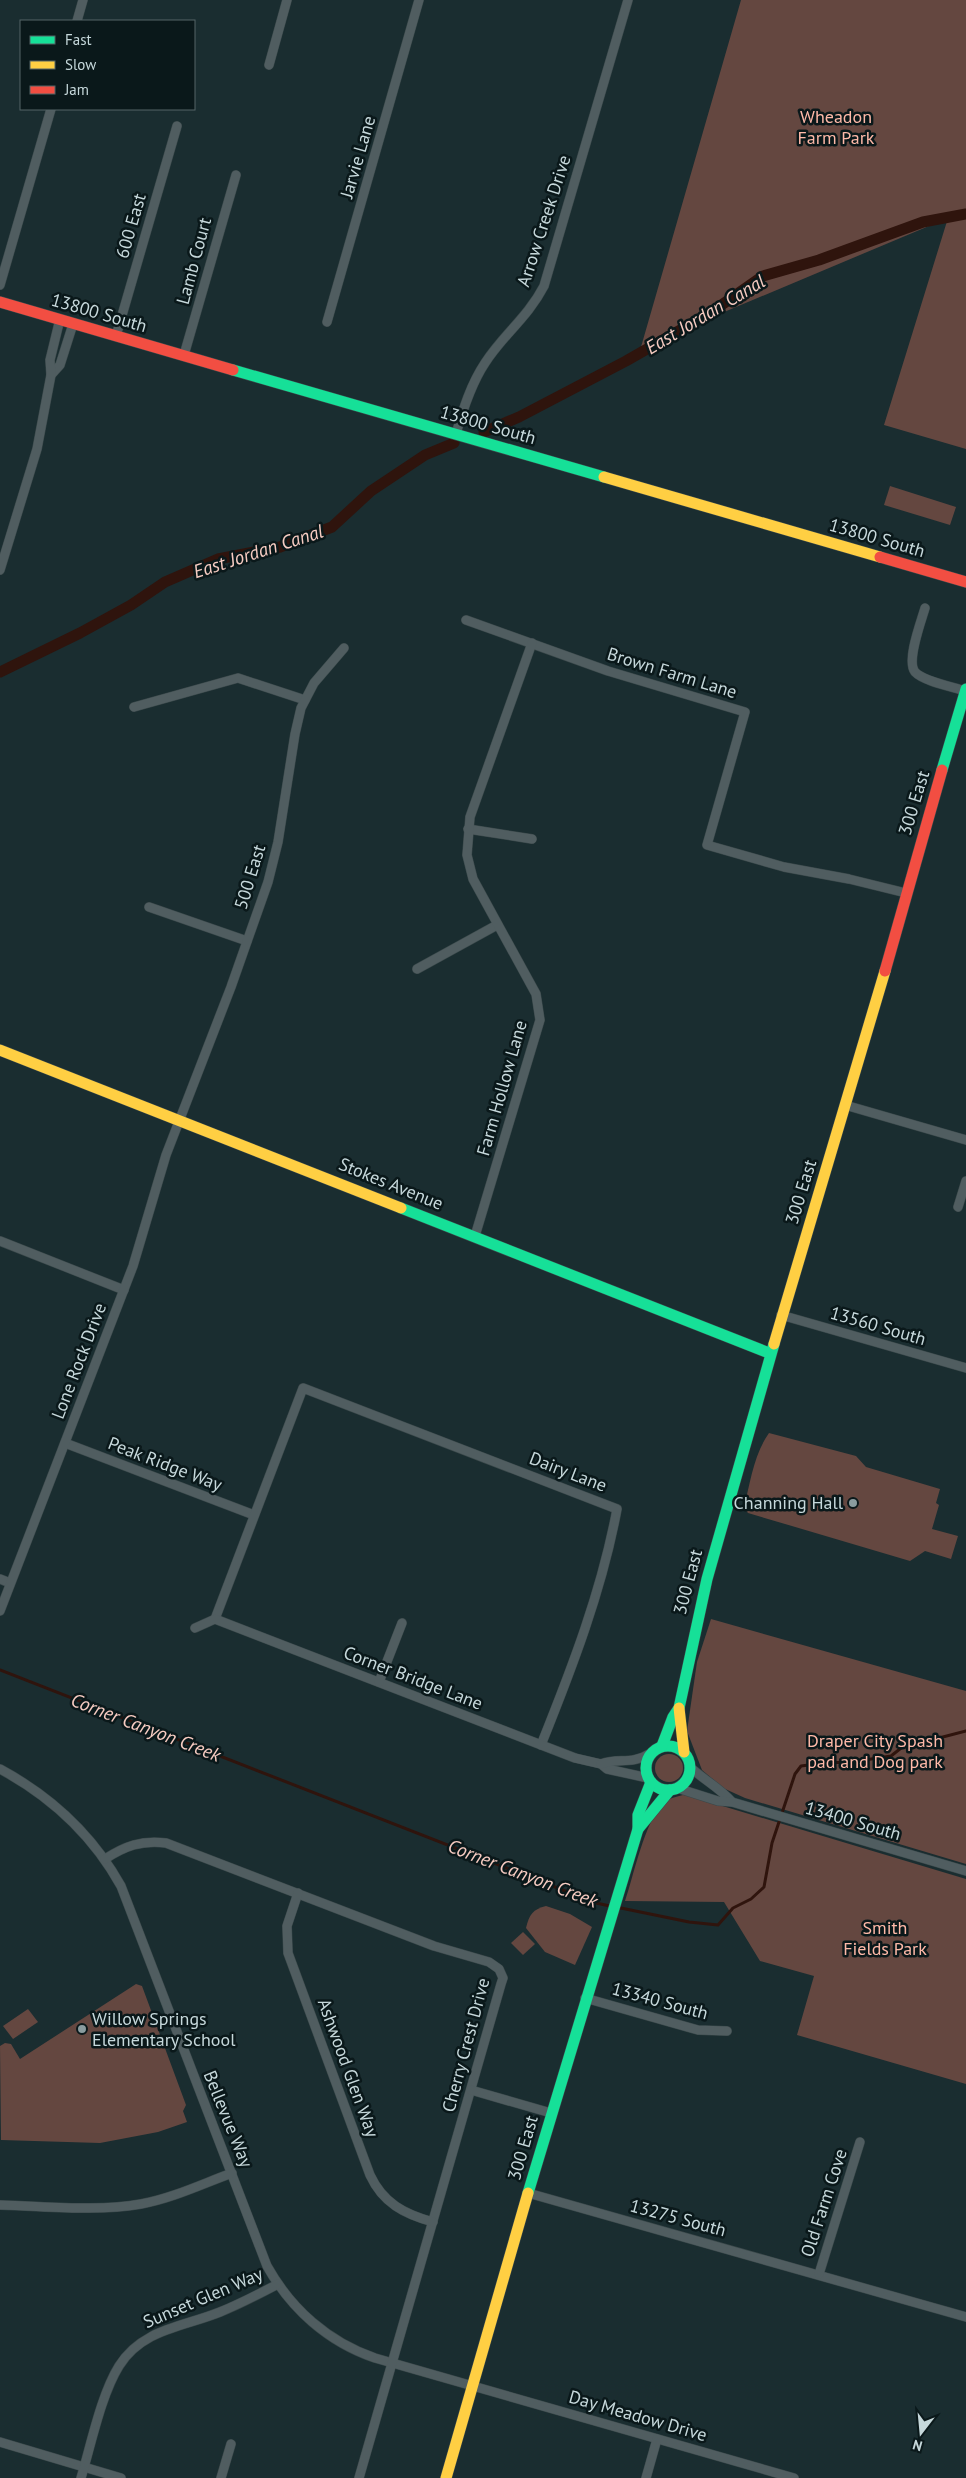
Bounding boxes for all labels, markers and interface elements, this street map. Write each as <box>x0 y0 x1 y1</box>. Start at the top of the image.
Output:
legend <box>20 20 195 110</box>
text: Fast <box>65 30 92 49</box>
text: Slow <box>65 55 96 74</box>
text: Jam <box>64 80 89 99</box>
park label: Wheadon Farm Park <box>798 105 875 149</box>
street label: Jarvie Lane <box>335 113 380 202</box>
street label: Arrow Creek Drive <box>511 152 576 290</box>
street label: 600 East <box>110 191 151 261</box>
street label: Lamb Court <box>171 215 216 307</box>
water label: East Jordan Canal <box>641 269 769 359</box>
street label: 13800 South <box>49 288 150 337</box>
street label: 13800 South <box>438 400 539 449</box>
street label: 13800 South <box>827 513 928 562</box>
water label: East Jordan Canal <box>190 519 326 583</box>
street label: Brown Farm Lane <box>604 642 740 703</box>
street label: 300 East <box>893 768 934 838</box>
street label: 500 East <box>229 842 270 912</box>
street label: Farm Hollow Lane <box>471 1017 532 1158</box>
street label: Stokes Avenue <box>336 1152 447 1215</box>
street label: 300 East <box>780 1157 821 1227</box>
street label: Lone Rock Drive <box>46 1300 111 1422</box>
street label: 13560 South <box>828 1301 929 1350</box>
street label: Peak Ridge Way <box>105 1431 226 1496</box>
street label: Dairy Lane <box>526 1446 610 1497</box>
place label: Channing Hall <box>734 1491 844 1514</box>
marker: Channing Hall <box>847 1497 859 1509</box>
street label: 300 East <box>668 1547 707 1617</box>
street label: Corner Bridge Lane <box>340 1640 486 1715</box>
water label: Corner Canyon Creek <box>68 1687 226 1767</box>
park label: Draper City Spash pad and Dog park <box>807 1729 943 1773</box>
street label: 13400 South <box>803 1796 904 1845</box>
water label: Corner Canyon Creek <box>445 1833 603 1913</box>
park label: Smith Fields Park <box>843 1916 927 1960</box>
street label: Cherry Crest Drive <box>437 1975 494 2115</box>
street label: 13340 South <box>609 1977 711 2024</box>
street label: Ashwood Glen Way <box>313 1995 384 2141</box>
place label: Willow Springs Elementary School <box>92 2007 236 2051</box>
marker: Willow Springs Elementary School <box>76 2023 88 2035</box>
street label: Bellevue Way <box>199 2067 259 2171</box>
street label: 300 East <box>502 2113 543 2183</box>
street label: Old Farm Cove <box>795 2146 852 2260</box>
street label: 13275 South <box>627 2194 729 2241</box>
street label: Sunset Glen Way <box>139 2262 267 2333</box>
street label: Day Meadow Drive <box>566 2385 710 2446</box>
north arrow <box>896 2408 946 2458</box>
text: N <box>911 2436 924 2455</box>

